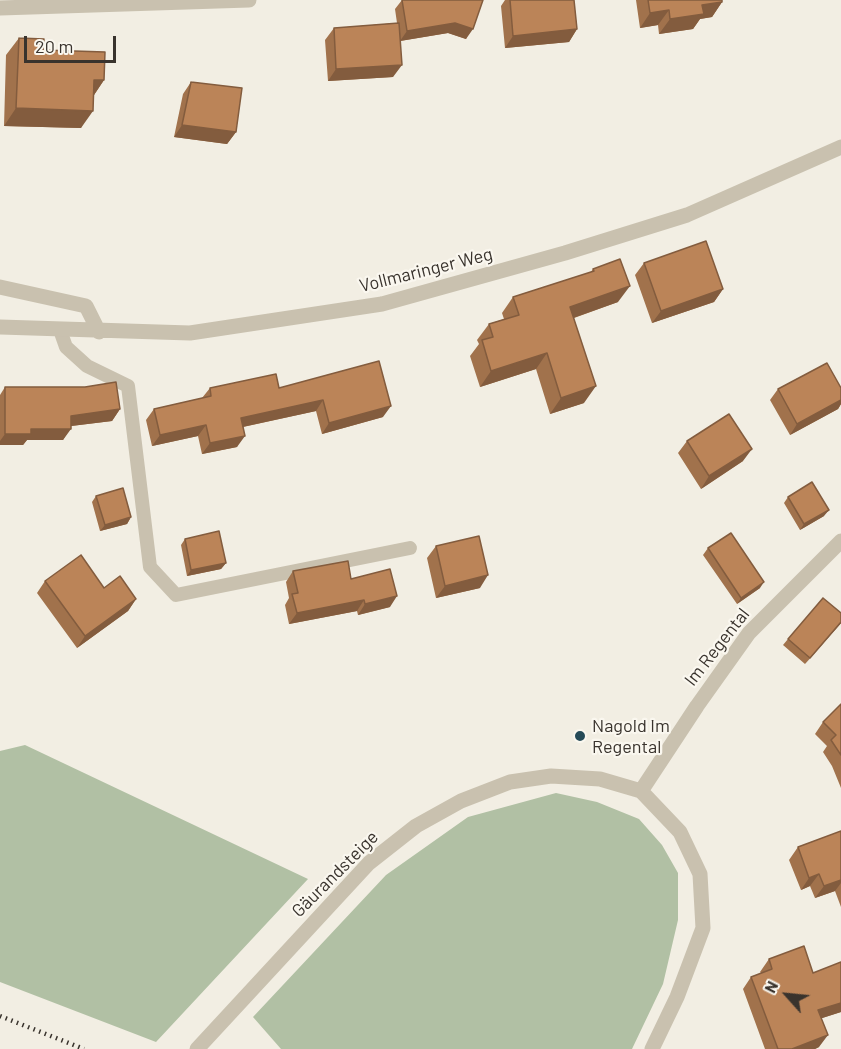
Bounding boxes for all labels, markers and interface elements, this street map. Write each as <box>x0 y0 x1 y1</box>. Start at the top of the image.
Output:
scale bar <box>27 24 118 62</box>
text: 20 m <box>35 35 73 57</box>
street label: Vollmaringer Weg <box>357 243 495 297</box>
street label: Im Regental <box>680 604 754 690</box>
place label: Nagold Im Regental <box>592 715 670 758</box>
marker: Nagold Im Regental <box>573 729 587 743</box>
street label: Gäurandsteige <box>287 826 383 922</box>
north arrow <box>757 965 817 1025</box>
text: N <box>760 978 781 996</box>

